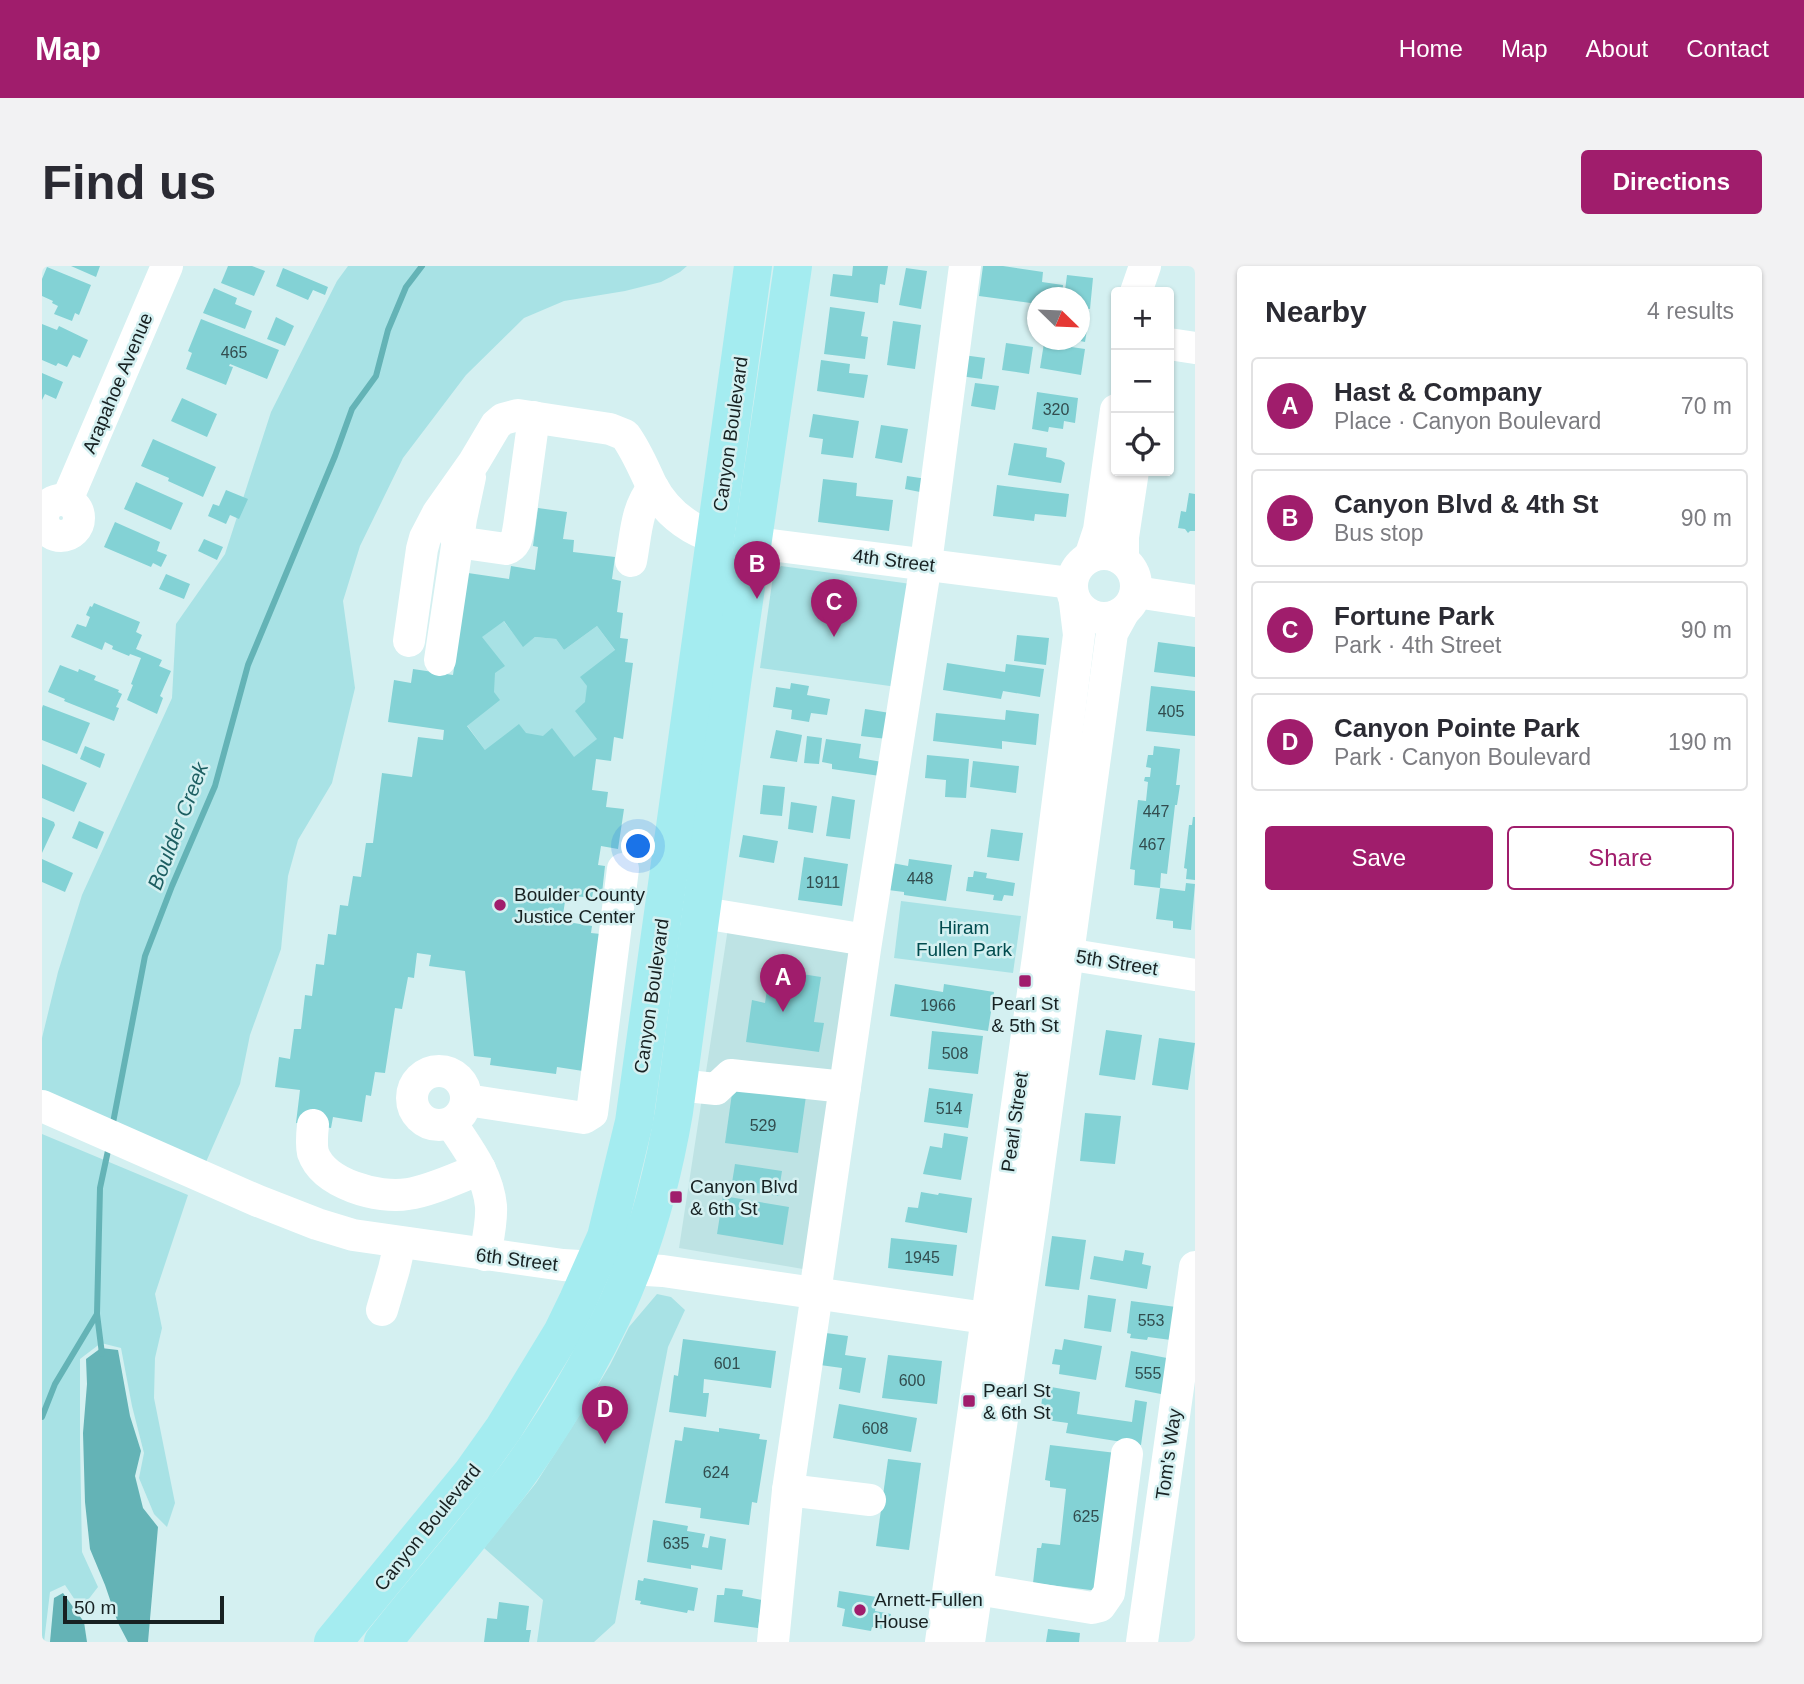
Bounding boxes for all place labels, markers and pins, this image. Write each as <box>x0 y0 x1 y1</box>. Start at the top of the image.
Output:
pin: B <box>734 541 780 599</box>
pin: C <box>811 579 857 637</box>
place label: Boulder County Justice Center <box>514 884 645 927</box>
marker: Boulder County Justice Center <box>492 897 508 913</box>
pin: A <box>760 954 806 1012</box>
marker: Pearl St & 5th St <box>1017 973 1033 989</box>
place label: Pearl St & 5th St <box>991 993 1060 1036</box>
place label: Canyon Blvd & 6th St <box>690 1176 798 1219</box>
marker: Canyon Blvd & 6th St <box>668 1189 684 1205</box>
place label: Pearl St & 6th St <box>983 1380 1051 1423</box>
pin: D <box>582 1386 628 1444</box>
marker: Pearl St & 6th St <box>961 1393 977 1409</box>
place label: Arnett-Fullen House <box>874 1589 983 1632</box>
marker: Arnett-Fullen House <box>852 1602 868 1618</box>

